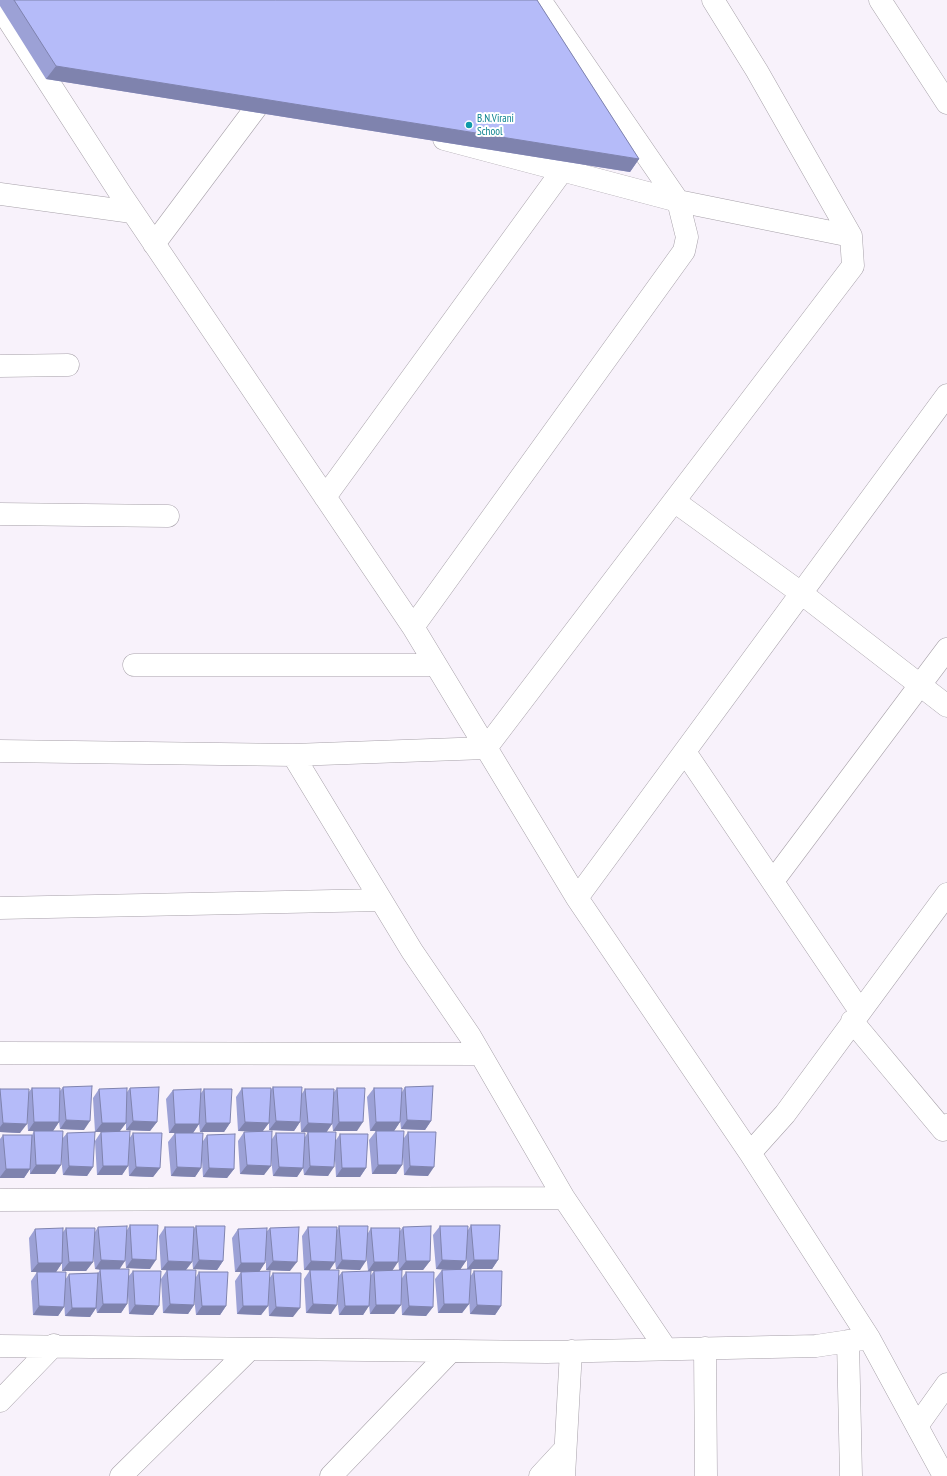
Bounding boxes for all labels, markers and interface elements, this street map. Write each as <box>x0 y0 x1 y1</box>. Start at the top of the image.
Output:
place label: B.N.Virani School <box>477 112 514 138</box>
marker: B.N.Virani School <box>464 120 474 130</box>

